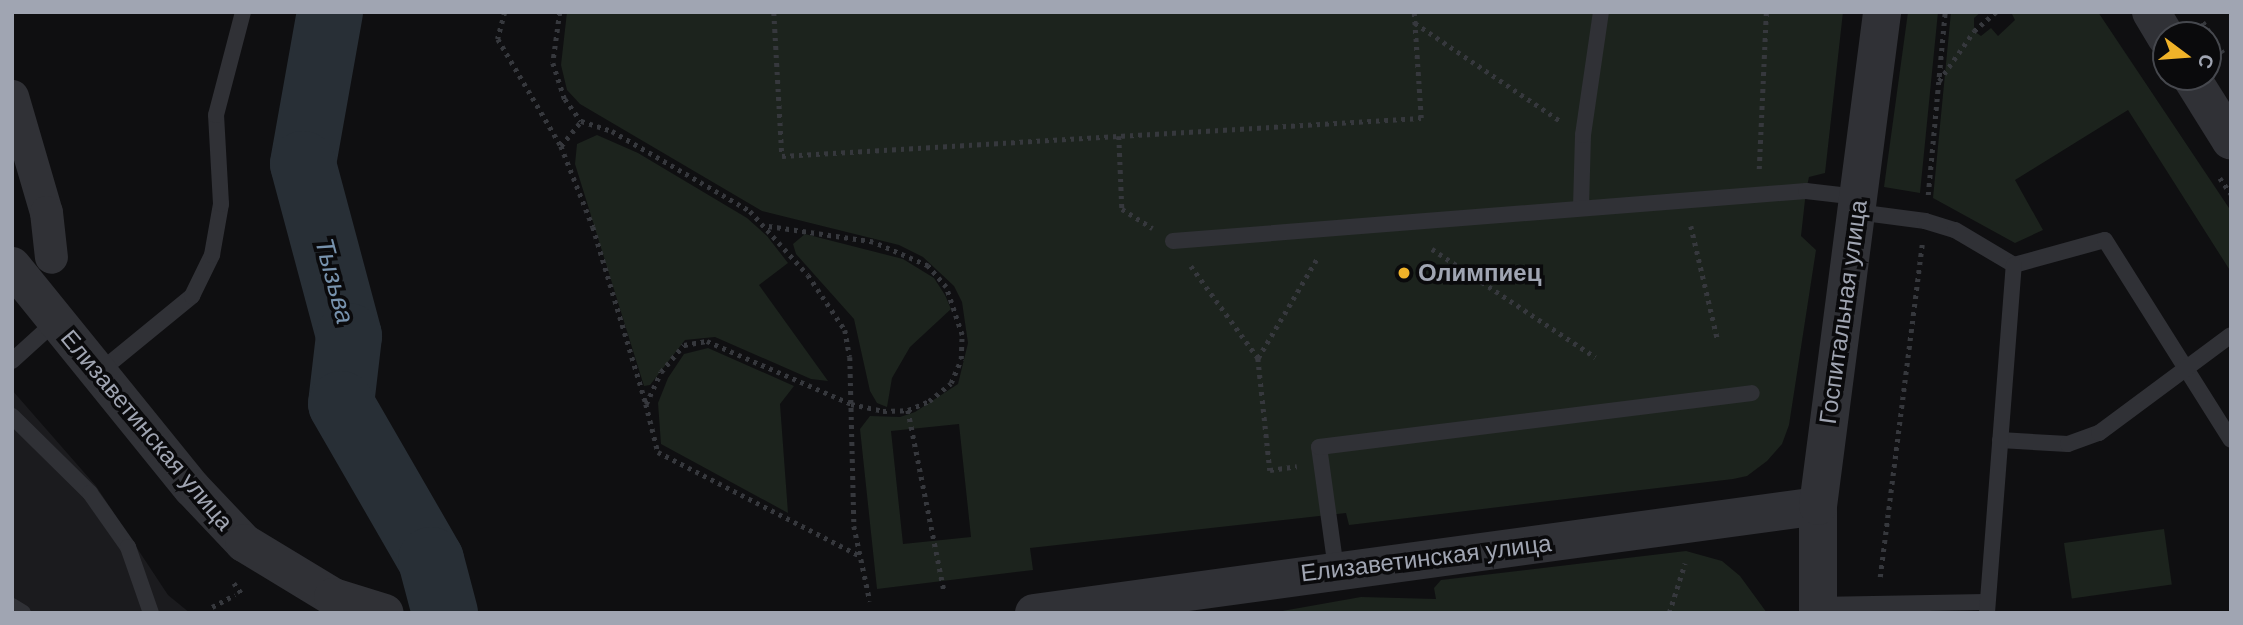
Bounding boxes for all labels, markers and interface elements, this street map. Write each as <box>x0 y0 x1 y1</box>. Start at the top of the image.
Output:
north arrow <box>2152 21 2222 91</box>
text: С <box>2194 52 2218 71</box>
street label: Госпитальная улица <box>1813 198 1873 426</box>
water label: Тызьва <box>308 235 360 327</box>
place label: Олимпиец <box>1418 259 1541 287</box>
marker: Олимпиец <box>1396 265 1412 281</box>
street label: Елизаветинская улица <box>55 324 239 536</box>
street label: Елизаветинская улица <box>1299 528 1553 588</box>

